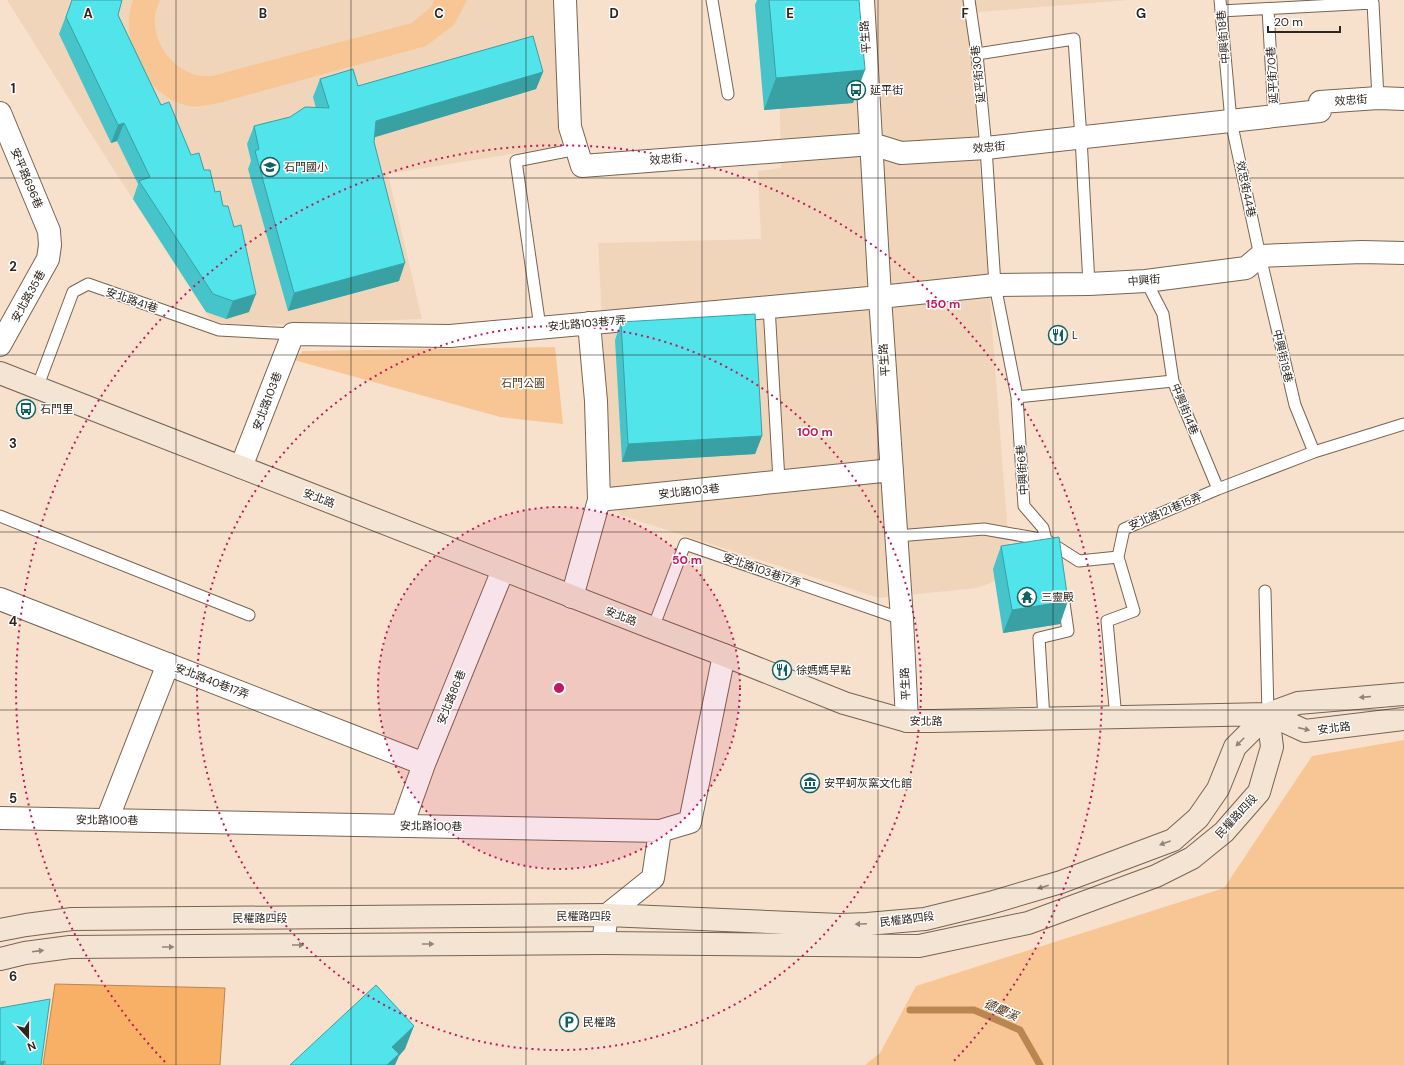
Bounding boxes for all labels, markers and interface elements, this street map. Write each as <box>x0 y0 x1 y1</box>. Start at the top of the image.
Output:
text: A <box>83 5 93 22</box>
text: B <box>259 5 267 22</box>
text: C <box>434 5 444 22</box>
text: D <box>609 5 619 22</box>
text: E <box>786 5 794 22</box>
text: F <box>961 5 969 22</box>
text: G <box>1136 5 1146 22</box>
scale bar <box>1268 8 1340 34</box>
street label: 中興街18巷 <box>1214 9 1232 65</box>
text: 20 m <box>1274 14 1303 30</box>
street label: 平生路 <box>857 20 873 54</box>
street label: 延平街30巷 <box>968 44 988 104</box>
street label: 延平街70巷 <box>1264 46 1280 104</box>
bus stop icon: 延平街 <box>845 79 867 101</box>
text: 1 <box>11 80 15 97</box>
place label: 延平街 <box>870 83 903 97</box>
street label: 效忠街 <box>1334 92 1368 108</box>
street label: 效忠街 <box>972 139 1006 155</box>
street label: 安平路696巷 <box>8 146 46 210</box>
street label: 效忠街 <box>649 151 683 167</box>
school or university icon: 石門國小 <box>259 156 281 178</box>
street label: 效忠街44巷 <box>1233 159 1259 219</box>
place label: 石門國小 <box>284 160 328 174</box>
text: 2 <box>9 258 17 275</box>
street label: 安北路35巷 <box>8 268 48 324</box>
street label: 中興街 <box>1127 272 1161 288</box>
street label: 安北路41巷 <box>104 285 160 315</box>
text: 150 m <box>926 296 960 312</box>
street label: 安北路103巷7弄 <box>547 313 627 333</box>
restaurant icon: L <box>1047 324 1069 346</box>
place label: L <box>1072 328 1078 342</box>
street label: 中興街18巷 <box>1270 328 1296 384</box>
street label: 平生路 <box>876 343 892 377</box>
street label: 安北路103巷 <box>249 370 285 432</box>
park label: 石門公園 <box>501 376 545 390</box>
street label: 中興街14巷 <box>1168 381 1202 437</box>
bus stop icon: 石門里 <box>15 398 37 420</box>
place label: 石門里 <box>40 402 73 416</box>
text: 100 m <box>797 424 833 440</box>
text: 3 <box>9 435 17 452</box>
street label: 中興街6巷 <box>1013 444 1031 496</box>
street label: 安北路103巷 <box>658 481 720 501</box>
street label: 安北路 <box>301 486 337 510</box>
street label: 安北路121巷15弄 <box>1126 489 1204 533</box>
street label: 安北路103巷17弄 <box>721 550 803 590</box>
text: 50 m <box>672 552 702 568</box>
temple icon: 三靈殿 <box>1016 586 1038 608</box>
place label: 三靈殿 <box>1041 590 1074 604</box>
street label: 安北路 <box>603 604 639 628</box>
text: 4 <box>9 613 17 630</box>
restaurant icon: 徐媽媽早點 <box>771 659 793 681</box>
street label: 安北路40巷17弄 <box>173 660 251 702</box>
place label: 徐媽媽早點 <box>796 663 851 677</box>
street label: 平生路 <box>897 667 913 701</box>
street label: 安北路86巷 <box>434 668 468 726</box>
centre of rings <box>552 681 566 695</box>
one-way arrow <box>1359 694 1371 701</box>
street label: 安北路 <box>909 714 943 728</box>
street label: 安北路 <box>1317 719 1351 737</box>
one-way arrow <box>1297 726 1310 732</box>
one-way arrow <box>1236 737 1245 746</box>
museum icon: 安平蚵灰窯文化館 <box>799 772 821 794</box>
place label: 安平蚵灰窯文化館 <box>824 776 912 790</box>
text: 5 <box>9 790 17 807</box>
street label: 民權路四段 <box>1212 791 1260 841</box>
street label: 安北路100巷 <box>76 812 138 828</box>
street label: 安北路100巷 <box>400 818 462 834</box>
one-way arrow <box>1159 841 1171 847</box>
one-way arrow <box>1037 884 1049 890</box>
street label: 民權路四段 <box>557 909 612 923</box>
street label: 民權路四段 <box>879 909 935 929</box>
street label: 民權路四段 <box>233 911 288 925</box>
one-way arrow <box>854 921 867 927</box>
one-way arrow <box>422 941 435 947</box>
one-way arrow <box>292 942 305 948</box>
one-way arrow <box>162 943 174 950</box>
one-way arrow <box>32 948 44 955</box>
text: 6 <box>9 968 17 985</box>
water label: 德慶溪 <box>981 995 1023 1025</box>
parking icon: 民權路 <box>558 1011 580 1033</box>
place label: 民權路 <box>583 1015 616 1029</box>
north arrow <box>8 1017 48 1057</box>
text: N <box>25 1038 38 1054</box>

